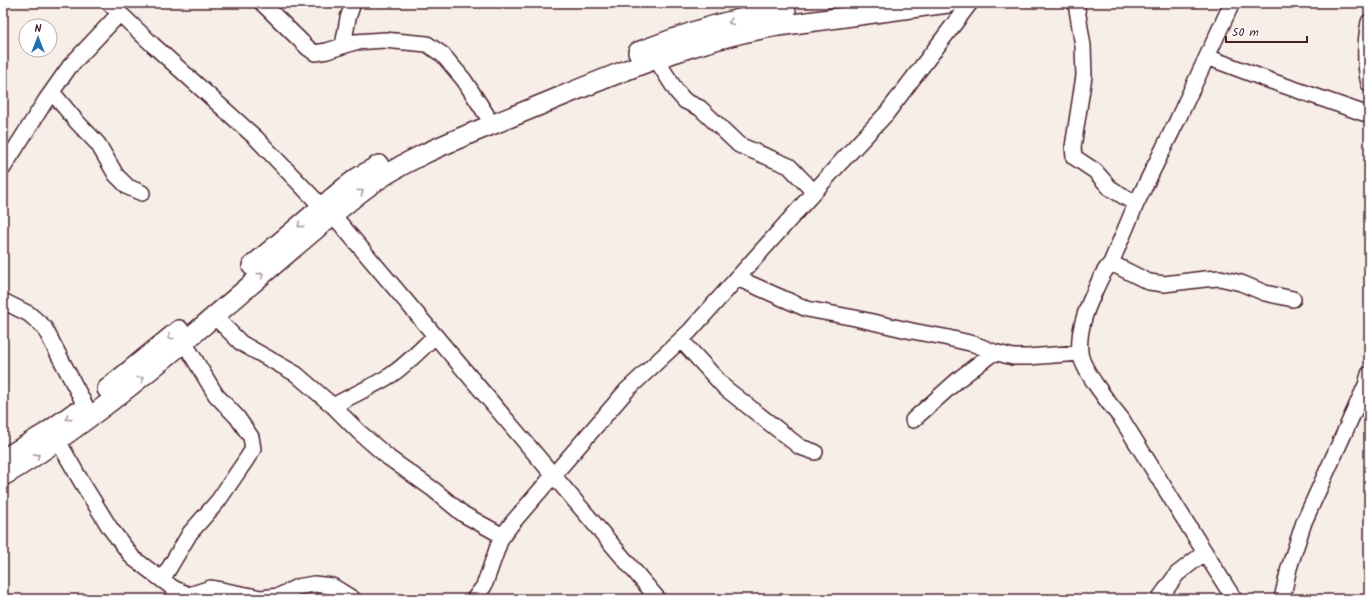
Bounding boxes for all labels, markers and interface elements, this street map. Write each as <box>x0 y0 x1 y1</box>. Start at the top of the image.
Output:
one-way arrow <box>728 17 734 25</box>
north arrow <box>18 18 58 58</box>
scale bar <box>1226 18 1307 44</box>
text: N <box>35 20 42 38</box>
text: 50 m <box>1232 23 1259 42</box>
one-way arrow <box>356 190 363 197</box>
one-way arrow <box>297 220 304 227</box>
one-way arrow <box>256 273 263 280</box>
one-way arrow <box>167 333 174 340</box>
one-way arrow <box>136 376 143 383</box>
one-way arrow <box>65 413 72 420</box>
one-way arrow <box>32 454 39 461</box>

